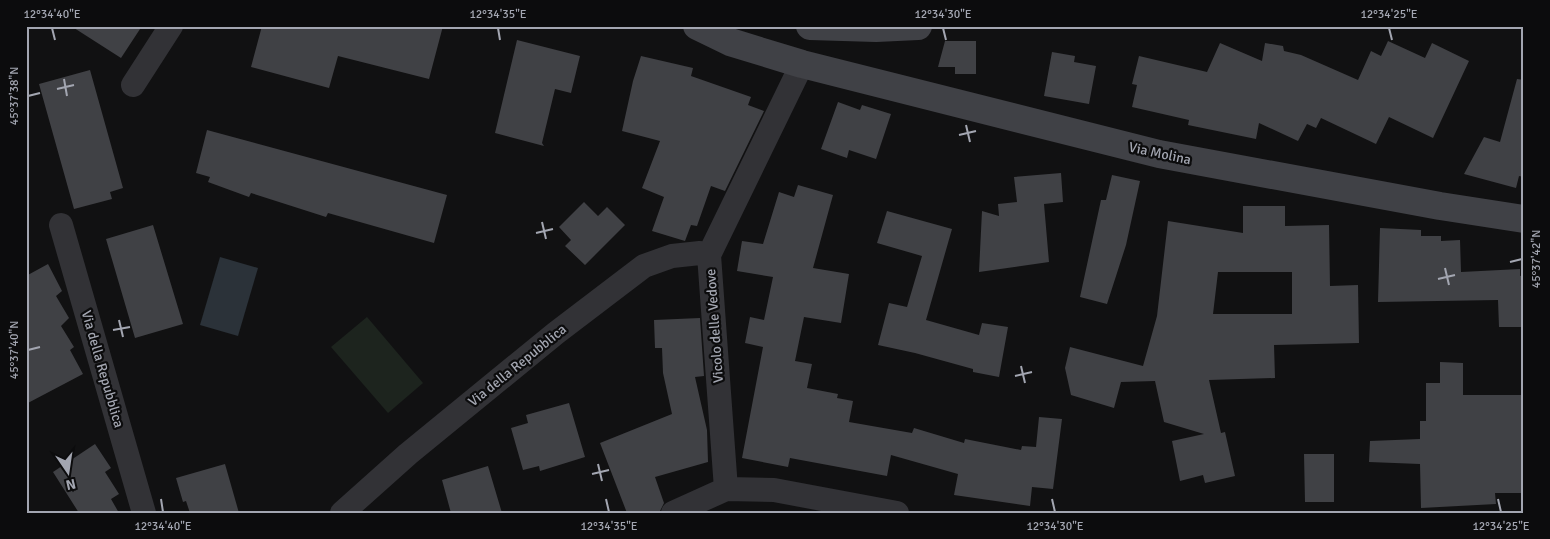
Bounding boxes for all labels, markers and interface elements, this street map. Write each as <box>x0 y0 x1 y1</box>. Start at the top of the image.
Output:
text: 12°34'40"E <box>23 7 81 22</box>
text: 12°34'35"E <box>469 7 527 22</box>
text: 12°34'30"E <box>914 7 972 22</box>
text: 12°34'25"E <box>1360 7 1418 22</box>
text: 45°37'38"N <box>7 67 22 125</box>
street label: Via Molina <box>1127 139 1193 168</box>
text: 45°37'42"N <box>1529 230 1544 288</box>
street label: Vicolo delle Vedove <box>702 268 727 384</box>
street label: Via della Repubblica <box>78 308 127 430</box>
text: 45°37'40"N <box>7 321 22 379</box>
street label: Via della Repubblica <box>465 321 570 410</box>
north arrow <box>42 446 92 496</box>
text: N <box>64 475 77 494</box>
text: 12°34'40"E <box>134 519 192 534</box>
text: 12°34'35"E <box>580 519 638 534</box>
text: 12°34'30"E <box>1026 519 1084 534</box>
text: 12°34'25"E <box>1472 519 1530 534</box>

